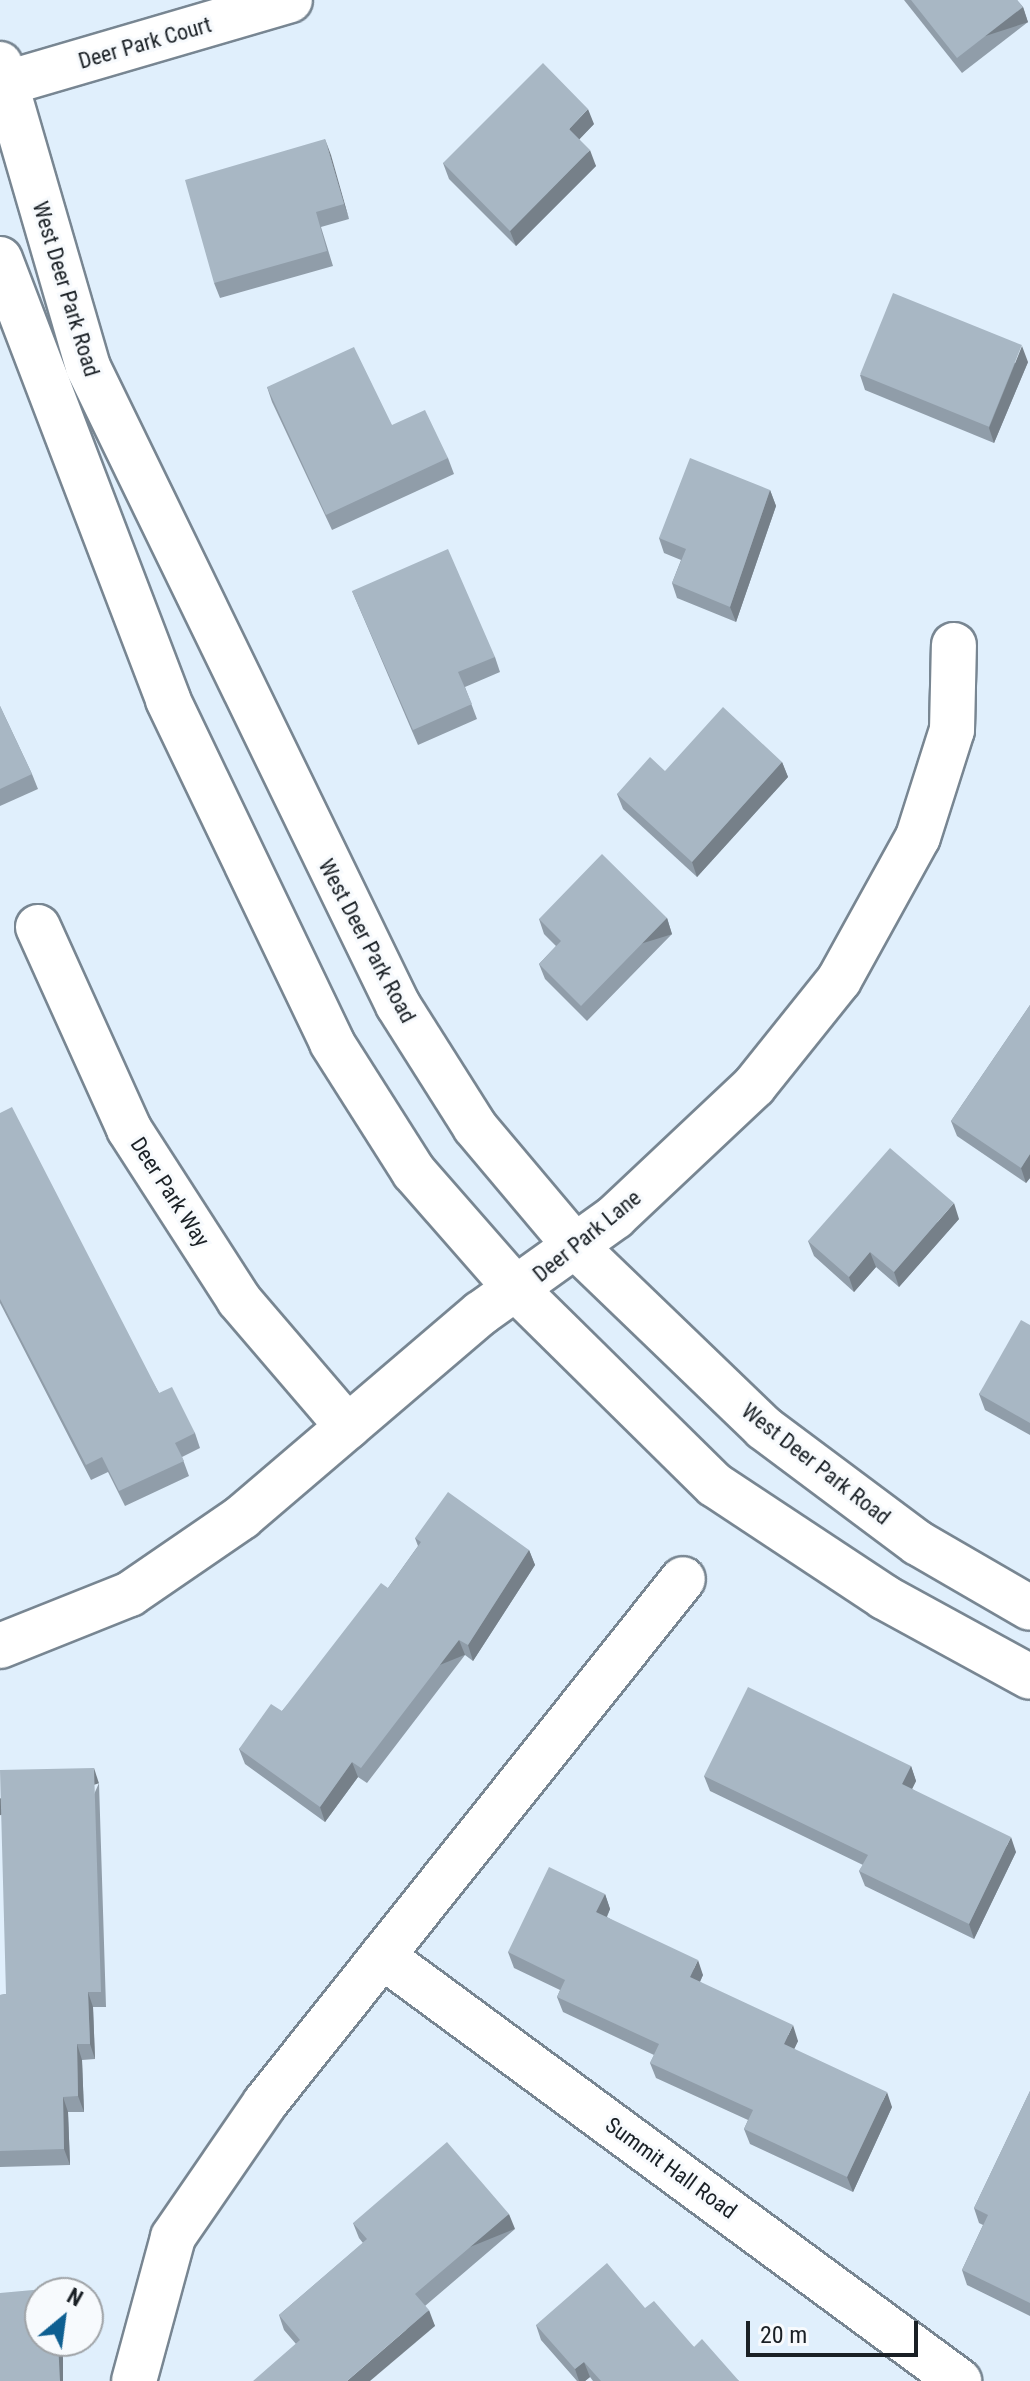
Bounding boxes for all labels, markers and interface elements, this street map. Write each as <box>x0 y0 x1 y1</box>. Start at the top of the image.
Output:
street label: Deer Park Court <box>75 11 215 75</box>
street label: West Deer Park Road <box>27 198 105 380</box>
street label: West Deer Park Road <box>313 855 421 1027</box>
street label: Deer Park Way <box>125 1132 215 1252</box>
street label: Deer Park Lane <box>528 1184 646 1288</box>
street label: West Deer Park Road <box>736 1398 896 1530</box>
street label: Summit Hall Road <box>600 2112 742 2224</box>
north arrow <box>24 2277 104 2357</box>
text: N <box>63 2283 87 2312</box>
scale bar <box>750 2305 922 2355</box>
text: 20 m <box>760 2321 807 2349</box>

